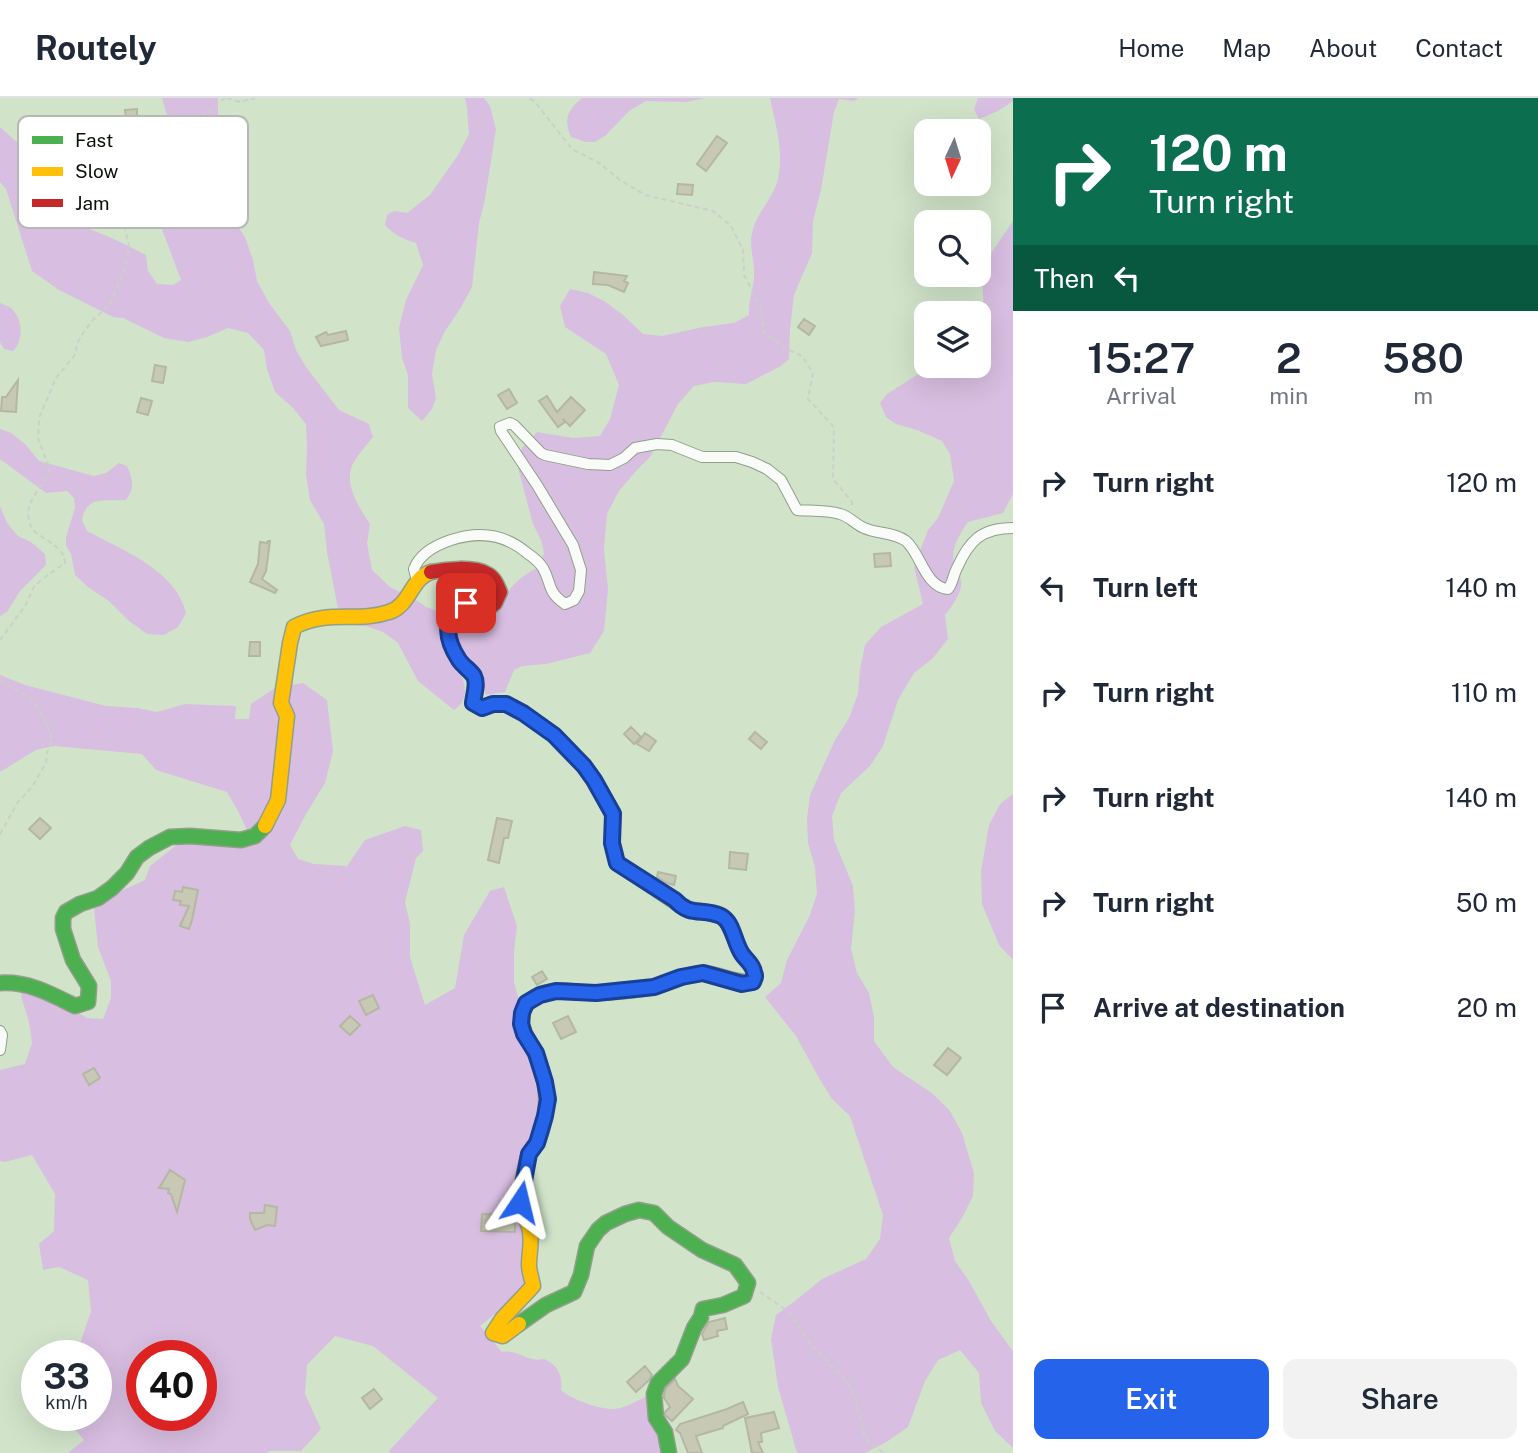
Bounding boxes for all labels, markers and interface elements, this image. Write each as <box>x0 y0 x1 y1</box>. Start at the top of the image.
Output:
text: Routely <box>35 29 157 67</box>
text: Home <box>1118 34 1184 62</box>
text: Map <box>1222 34 1271 62</box>
text: About <box>1309 34 1377 62</box>
text: Contact <box>1415 34 1503 62</box>
legend <box>18 116 248 228</box>
north arrow <box>914 119 990 196</box>
map controls <box>914 119 991 378</box>
text: 120 m <box>1149 124 1288 182</box>
icon: right <box>1034 126 1125 217</box>
text: Fast <box>75 129 113 151</box>
text: Slow <box>75 160 119 182</box>
text: Turn right <box>1149 183 1294 220</box>
text: Jam <box>75 192 109 214</box>
button: search <box>914 210 991 287</box>
icon: left <box>1108 259 1146 297</box>
text: Then <box>1034 263 1094 294</box>
button: layers <box>914 301 991 378</box>
text: 15:27 <box>1087 333 1195 382</box>
text: 2 <box>1276 333 1302 382</box>
text: 580 <box>1382 333 1464 382</box>
text: Arrival <box>1106 382 1177 409</box>
text: min <box>1269 382 1308 409</box>
text: m <box>1413 382 1433 409</box>
icon: right <box>1034 464 1072 502</box>
text: Turn right <box>1093 467 1215 498</box>
text: 120 m <box>1446 467 1517 498</box>
icon: left <box>1034 569 1072 607</box>
text: Turn left <box>1093 572 1198 603</box>
text: 140 m <box>1445 572 1517 603</box>
pin <box>436 573 496 633</box>
icon: arrive <box>447 584 485 622</box>
icon: right <box>1034 674 1072 712</box>
text: Turn right <box>1093 677 1215 708</box>
text: 110 m <box>1451 677 1517 708</box>
icon: right <box>1034 779 1072 817</box>
text: Turn right <box>1093 782 1215 813</box>
text: 140 m <box>1445 782 1517 813</box>
icon: right <box>1034 884 1072 922</box>
text: Turn right <box>1093 887 1215 918</box>
text: 50 m <box>1456 887 1517 918</box>
icon: arrive <box>1034 989 1072 1027</box>
text: Arrive at destination <box>1093 992 1345 1023</box>
text: 20 m <box>1457 992 1517 1023</box>
position arrow <box>483 1165 557 1239</box>
speed limit sign: 40 <box>126 1340 217 1431</box>
text: 33 <box>43 1356 90 1397</box>
button: Exit <box>1034 1359 1269 1439</box>
button: Share <box>1283 1359 1517 1439</box>
text: km/h <box>45 1392 88 1413</box>

